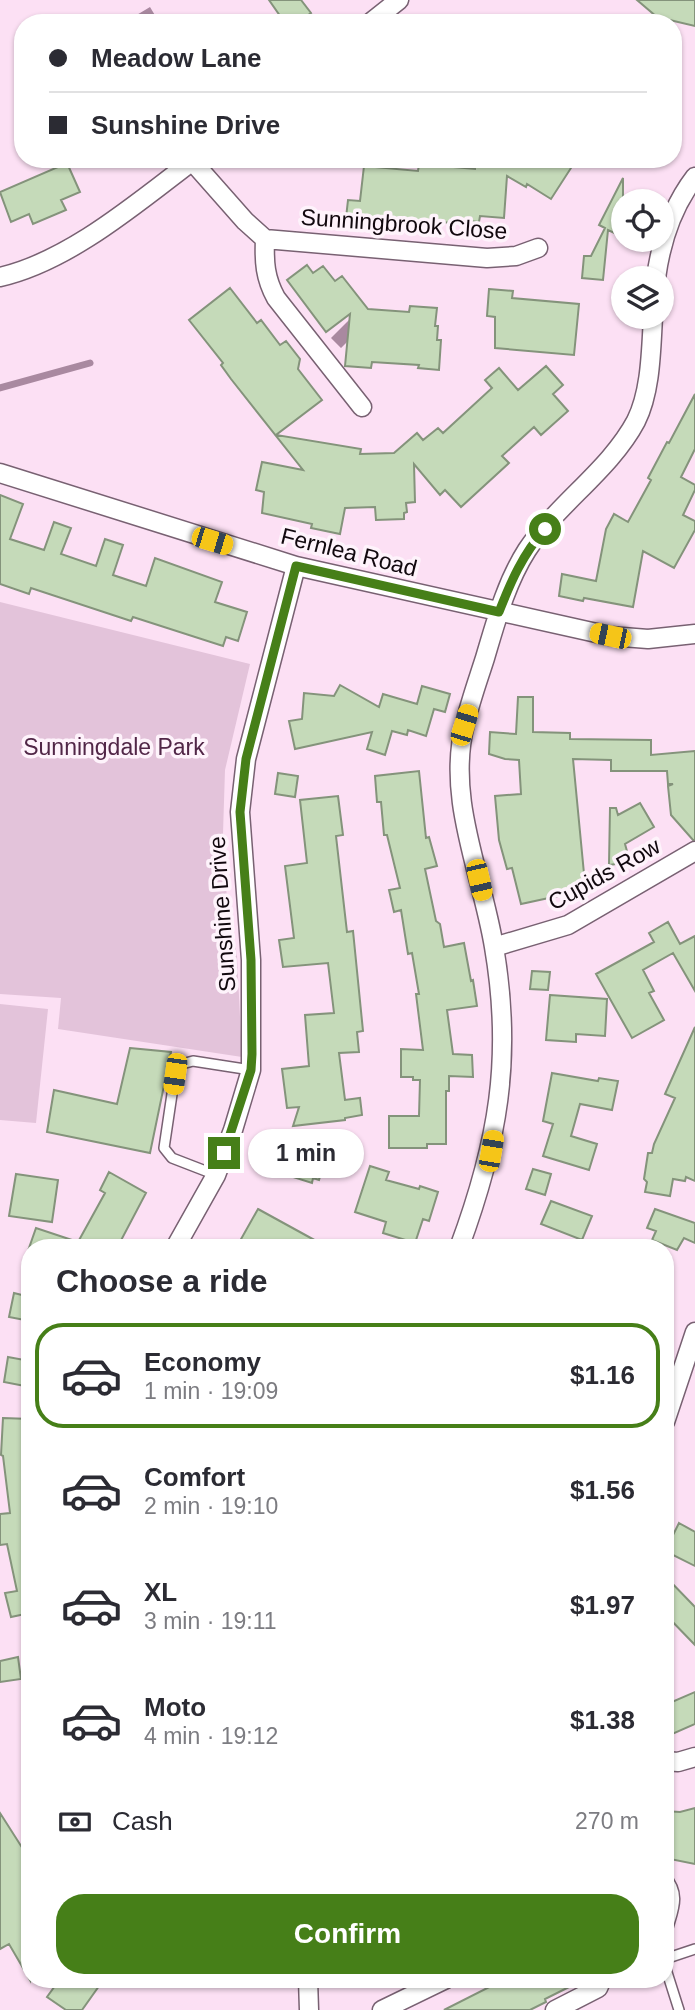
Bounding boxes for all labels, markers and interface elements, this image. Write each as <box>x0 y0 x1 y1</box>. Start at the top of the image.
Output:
text: Meadow Lane <box>91 43 261 73</box>
text: Sunshine Drive <box>91 110 280 140</box>
map controls <box>611 189 674 329</box>
button: locate <box>611 189 674 252</box>
street label: Sunningbrook Close <box>300 204 508 244</box>
button: layers <box>611 266 674 329</box>
route start <box>529 513 561 545</box>
street label: Fernlea Road <box>278 523 420 581</box>
car <box>189 525 236 557</box>
car <box>588 621 633 651</box>
car <box>448 702 481 748</box>
park label: Sunningdale Park <box>23 734 205 760</box>
street label: Cupids Row <box>543 832 665 915</box>
street label: Sunshine Drive <box>204 835 240 993</box>
car <box>465 857 494 903</box>
car <box>162 1052 189 1096</box>
callout: 1 min <box>248 1128 364 1178</box>
car <box>478 1128 505 1174</box>
route end <box>208 1137 240 1169</box>
text: 1 min <box>276 1140 336 1166</box>
text: Choose a ride <box>56 1263 268 1299</box>
icon: car <box>60 1344 123 1407</box>
text: Economy <box>144 1347 261 1377</box>
text: $1.16 <box>570 1360 635 1390</box>
text: 1 min · 19:09 <box>144 1378 278 1404</box>
icon: car <box>60 1459 123 1522</box>
text: Comfort <box>144 1462 245 1492</box>
text: $1.56 <box>570 1475 635 1505</box>
text: 2 min · 19:10 <box>144 1493 278 1519</box>
icon: car <box>60 1574 123 1637</box>
text: XL <box>144 1577 177 1607</box>
text: $1.97 <box>570 1590 635 1620</box>
text: 3 min · 19:11 <box>144 1608 277 1634</box>
icon: car <box>60 1689 123 1752</box>
text: Moto <box>144 1692 206 1722</box>
text: $1.38 <box>570 1705 635 1735</box>
text: 4 min · 19:12 <box>144 1723 278 1749</box>
icon: cash <box>56 1803 94 1841</box>
text: Cash <box>112 1806 173 1836</box>
text: 270 m <box>575 1808 639 1834</box>
button: Confirm <box>56 1894 639 1974</box>

